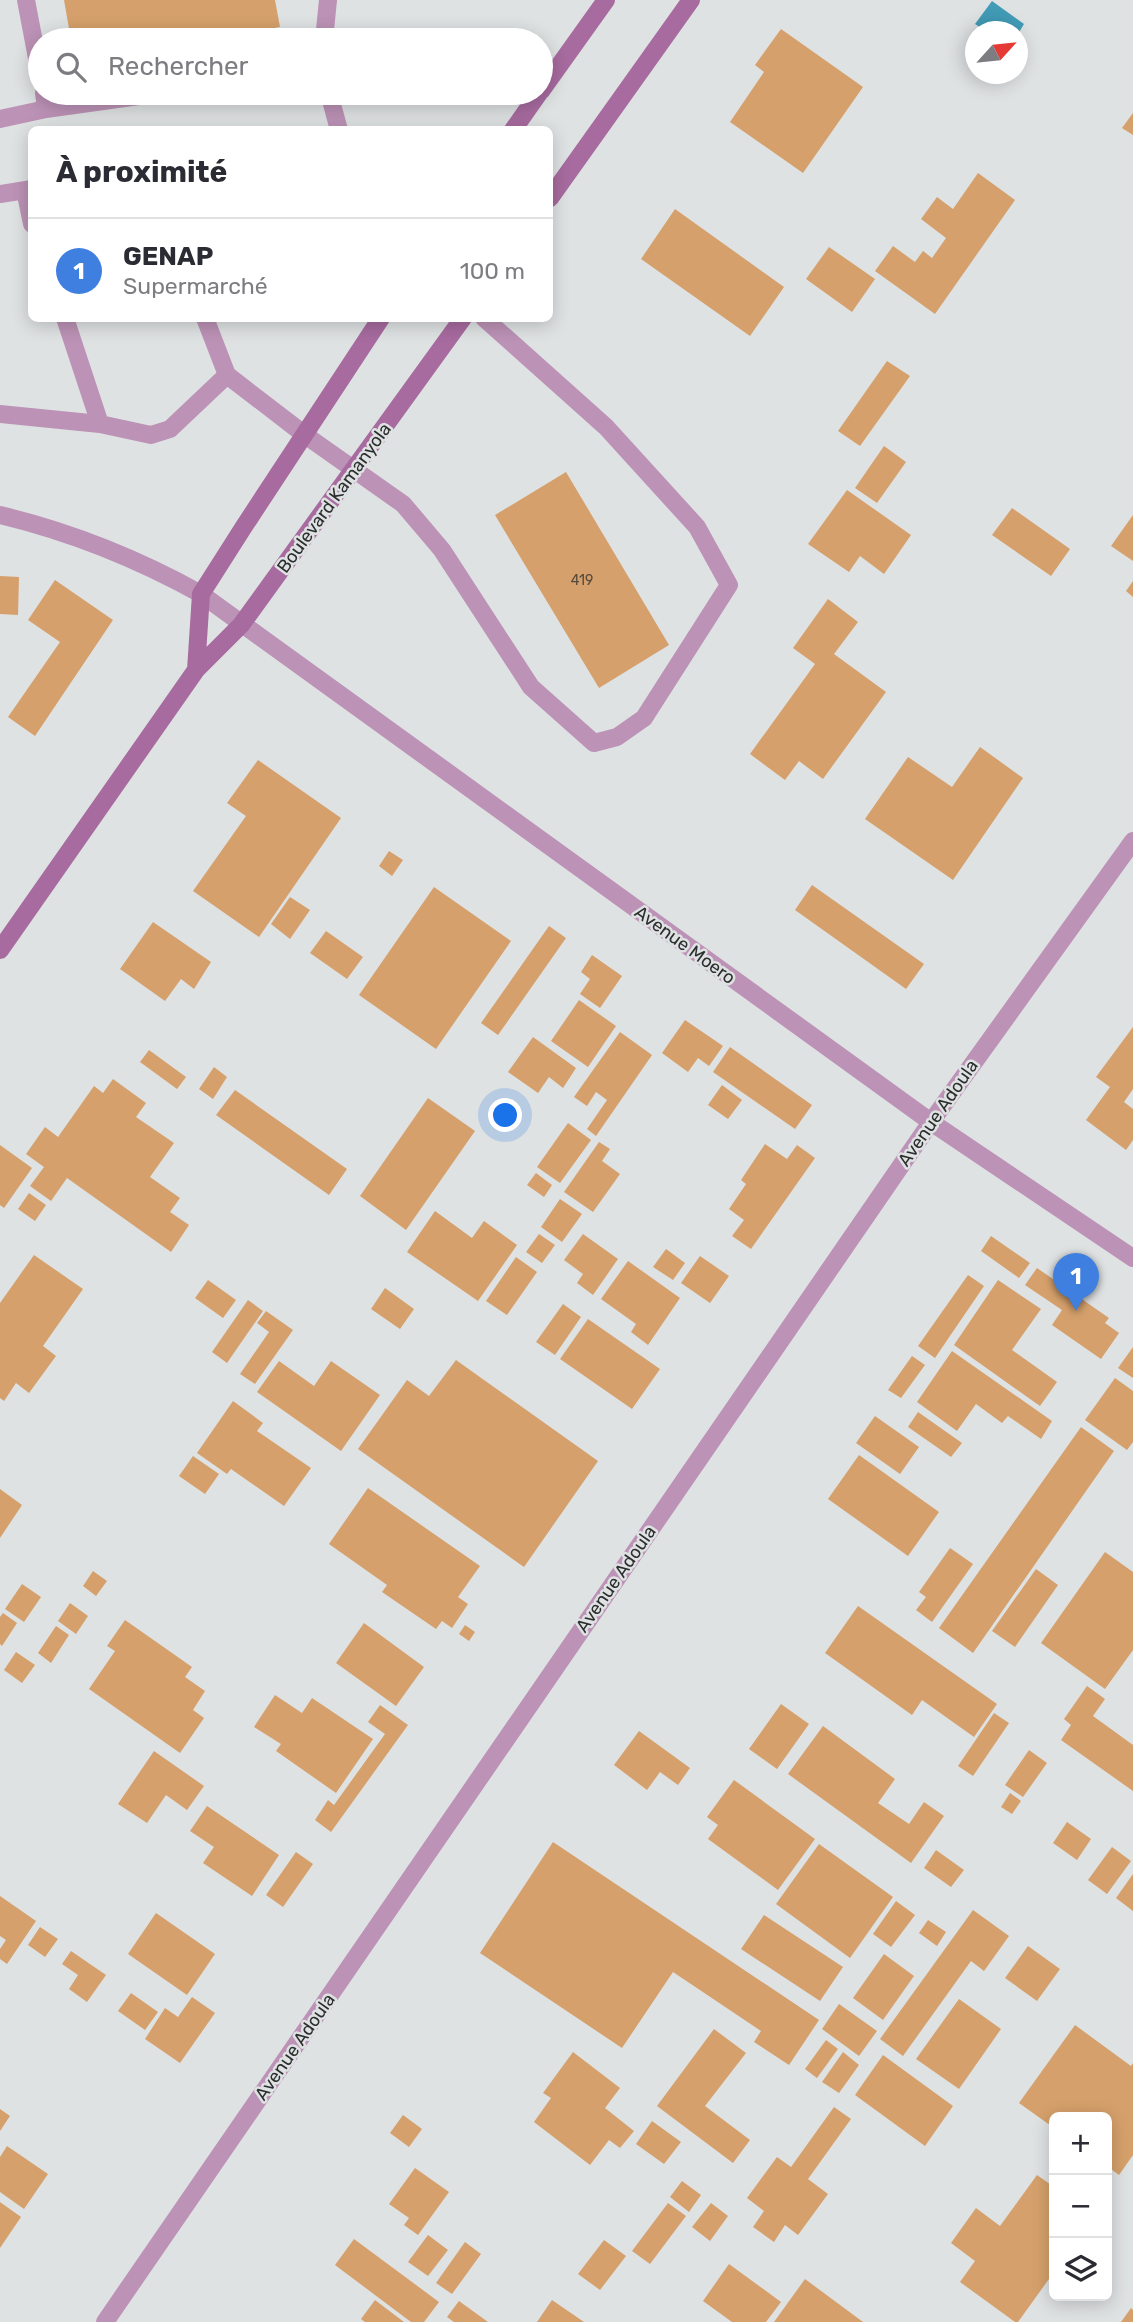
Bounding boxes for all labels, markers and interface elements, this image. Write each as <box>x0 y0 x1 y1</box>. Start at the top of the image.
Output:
north arrow <box>965 21 1028 84</box>
search box <box>28 28 553 105</box>
icon: search <box>52 48 90 86</box>
text: Rechercher <box>108 51 248 82</box>
text: À proximité <box>56 154 227 190</box>
text: GENAP <box>123 241 213 272</box>
text: 1 <box>73 257 85 285</box>
text: 100 m <box>460 257 525 285</box>
text: Supermarché <box>123 272 268 300</box>
street label: Boulevard Kamanyola <box>272 419 396 577</box>
house number: 419 <box>571 572 593 589</box>
street label: Avenue Moero <box>630 901 740 989</box>
street label: Avenue Adoula <box>893 1055 983 1171</box>
your location <box>488 1098 522 1132</box>
pin: 1 <box>1053 1253 1099 1311</box>
street label: Avenue Adoula <box>571 1521 661 1637</box>
street label: Avenue Adoula <box>250 1989 340 2105</box>
map controls <box>1049 2112 1112 2301</box>
button: + <box>1049 2112 1112 2175</box>
button: − <box>1049 2175 1112 2238</box>
button: layers <box>1049 2238 1112 2301</box>

